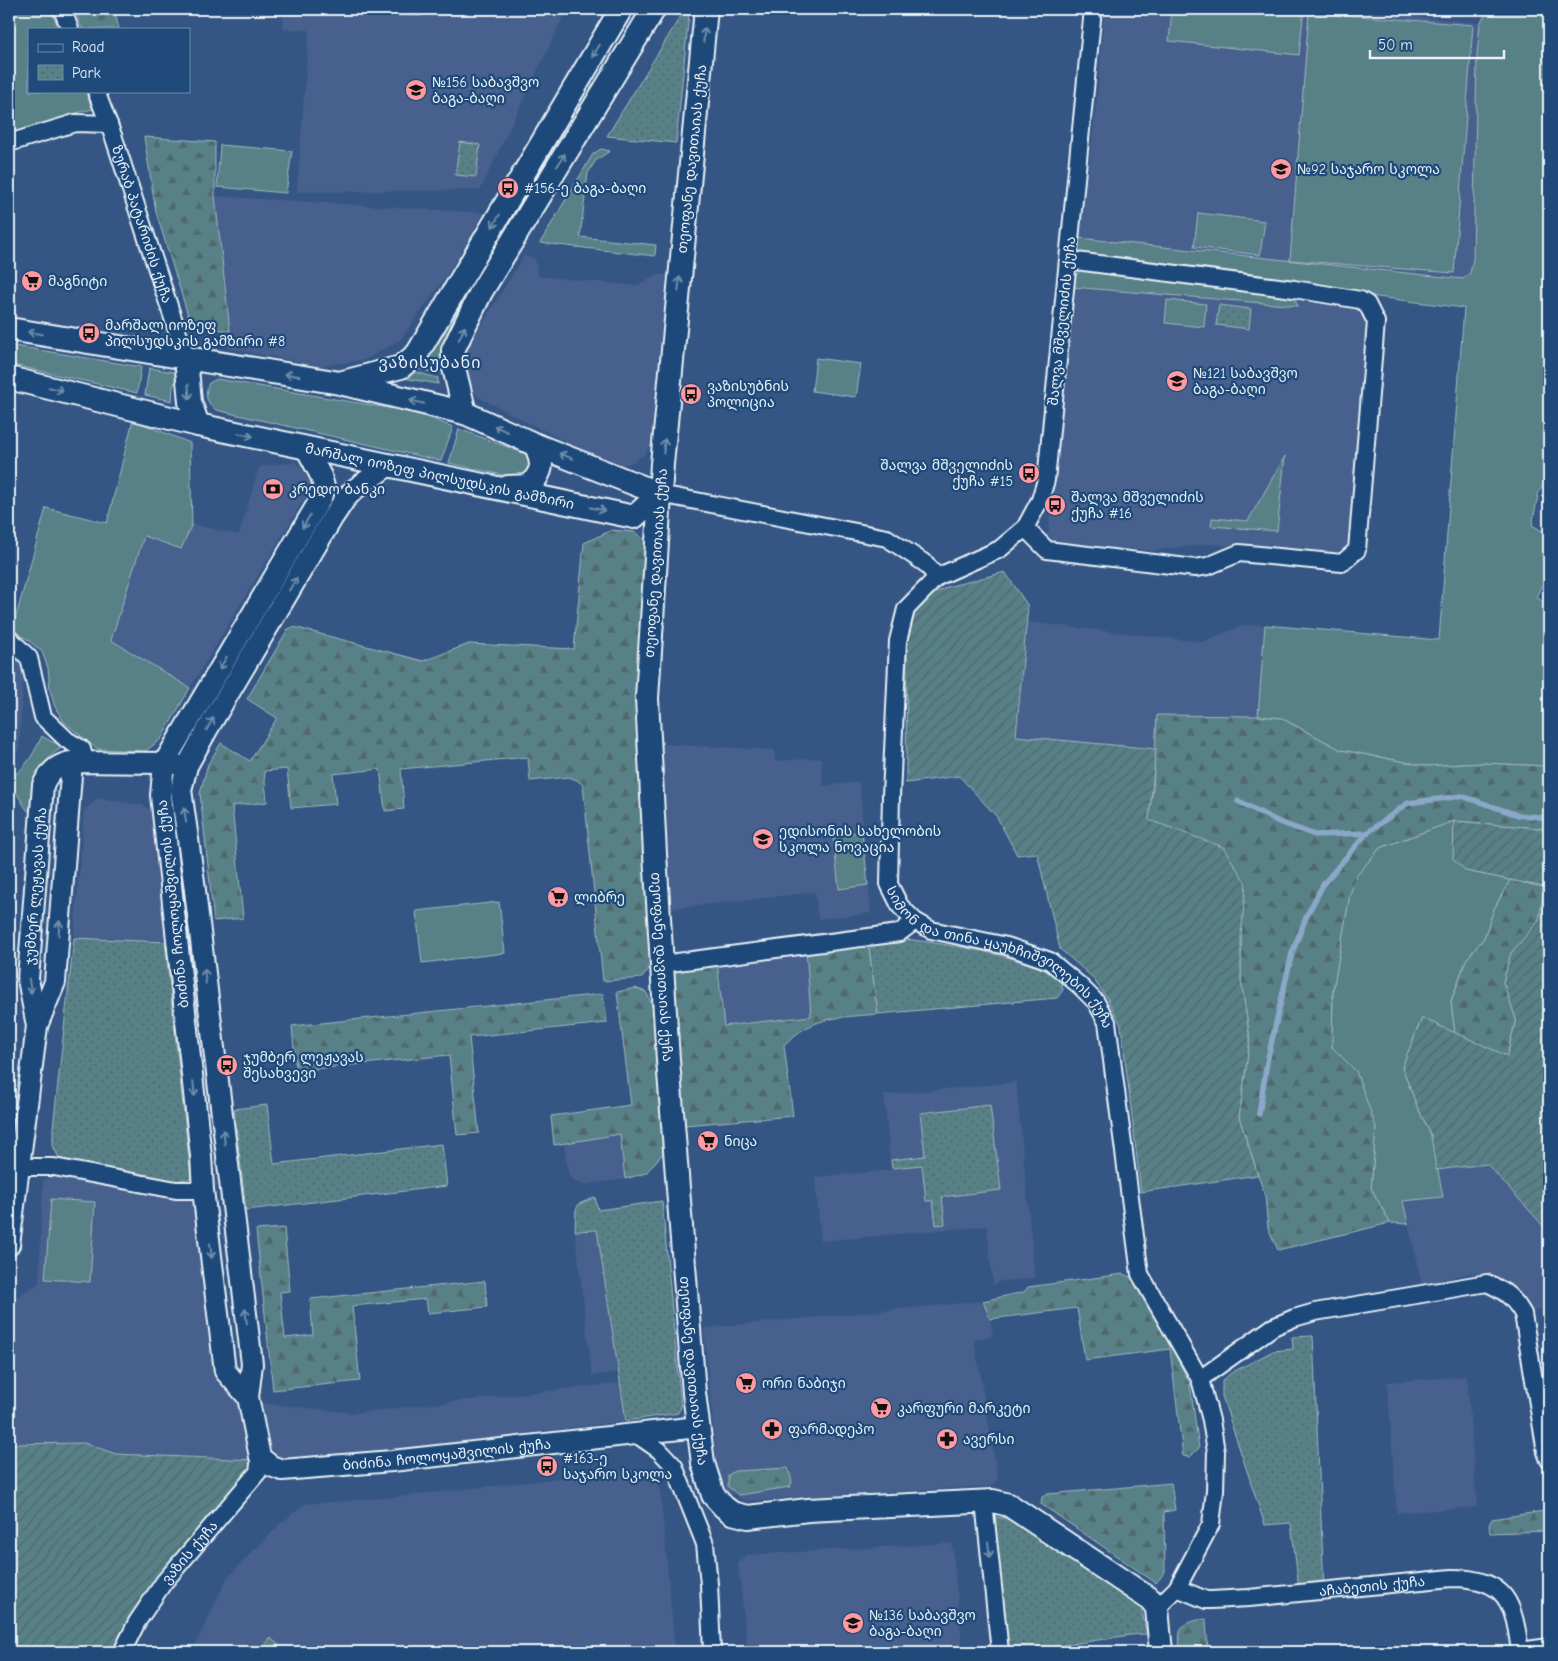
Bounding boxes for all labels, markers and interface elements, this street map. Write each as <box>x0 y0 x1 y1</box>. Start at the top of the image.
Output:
legend <box>28 28 190 92</box>
one-way arrow <box>699 28 709 44</box>
scale bar <box>1370 28 1504 60</box>
text: 50 m <box>1378 36 1413 54</box>
text: Road <box>72 38 104 56</box>
one-way arrow <box>591 43 601 57</box>
text: Park <box>72 64 101 82</box>
street label: თეოფანე დავითაიას ქუჩა <box>674 64 710 254</box>
place label: №156 საბავშვო ბაგა-ბაღი <box>432 74 539 107</box>
school or university icon: №156 საბავშვო ბაგა-ბაღი <box>404 78 428 102</box>
street label: ზურაბ პატარიძის ქუჩა <box>108 143 176 305</box>
one-way arrow <box>556 153 566 167</box>
school or university icon: №92 საჯარო სკოლა <box>1269 157 1293 181</box>
place label: №92 საჯარო სკოლა <box>1297 161 1440 178</box>
bus stop icon: #156-ე ბაგა-ბაღი <box>496 176 520 200</box>
place label: #156-ე ბაგა-ბაღი <box>524 180 646 197</box>
one-way arrow <box>490 213 500 227</box>
street label: შალვა მშველიძის ქუჩა <box>1045 235 1079 407</box>
supermarket icon: მაგნიტი <box>20 269 44 293</box>
place label: მაგნიტი <box>48 273 107 290</box>
one-way arrow <box>675 276 684 292</box>
place label: მარშალ იოზეფ პილსუდსკის გამზირი #8 <box>105 317 285 350</box>
bus stop icon: მარშალ იოზეფ პილსუდსკის გამზირი #8 <box>77 321 101 345</box>
one-way arrow <box>457 326 467 341</box>
one-way arrow <box>27 327 43 337</box>
district label: ვაზისუბანი <box>379 354 481 372</box>
place label: №121 საბავშვო ბაგა-ბაღი <box>1193 365 1298 398</box>
one-way arrow <box>284 369 300 379</box>
school or university icon: №121 საბავშვო ბაგა-ბაღი <box>1165 369 1189 393</box>
place label: ვაზისუბნის პოლიცია <box>707 378 789 411</box>
bus stop icon: ვაზისუბნის პოლიცია <box>679 382 703 406</box>
one-way arrow <box>184 384 194 400</box>
one-way arrow <box>48 385 64 394</box>
one-way arrow <box>410 397 426 406</box>
one-way arrow <box>494 423 509 433</box>
one-way arrow <box>238 431 254 440</box>
one-way arrow <box>659 438 669 454</box>
street label: მარშალ იოზეფ პილსუდსკის გამზირი <box>304 439 576 513</box>
one-way arrow <box>559 451 574 461</box>
place label: შალვა მშველიძის ქუჩა #15 <box>880 457 1013 490</box>
bus stop icon: შალვა მშველიძის ქუჩა #15 <box>1017 461 1041 485</box>
street label: თეოფანე დავითაიას ქუჩა <box>641 468 671 658</box>
bank icon: კრედო ბანკი <box>261 477 285 501</box>
place label: კრედო ბანკი <box>289 481 385 498</box>
place label: შალვა მშველიძის ქუჩა #16 <box>1071 489 1204 522</box>
bus stop icon: შალვა მშველიძის ქუჩა #16 <box>1043 493 1067 517</box>
one-way arrow <box>590 505 606 514</box>
one-way arrow <box>300 515 310 529</box>
one-way arrow <box>289 577 299 591</box>
one-way arrow <box>218 655 228 669</box>
one-way arrow <box>206 717 216 731</box>
street label: ბიძინა ჩოლოყაშვილის ქუჩა <box>154 799 192 1009</box>
street label: ჯუმბერ ლეჟავას ქუჩა <box>21 807 50 966</box>
one-way arrow <box>179 807 189 823</box>
place label: ედისონის სახელობის სკოლა ნოვაცია <box>779 823 941 856</box>
school or university icon: ედისონის სახელობის სკოლა ნოვაცია <box>751 827 775 851</box>
street label: თეოფანე დავითაიას ქუჩა <box>648 872 677 1062</box>
street label: სიმონ და თინა ყაუხჩიშვილების ქუჩა <box>883 883 1116 1029</box>
supermarket icon: ლიბრე <box>546 885 570 909</box>
place label: ლიბრე <box>574 889 625 906</box>
one-way arrow <box>55 920 64 936</box>
one-way arrow <box>200 968 210 984</box>
one-way arrow <box>25 978 35 994</box>
place label: ჯუმბერ ლეჟავას შესახვევი <box>243 1049 364 1082</box>
bus stop icon: ჯუმბერ ლეჟავას შესახვევი <box>215 1053 239 1077</box>
one-way arrow <box>189 1081 199 1097</box>
supermarket icon: ნიცა <box>696 1129 720 1153</box>
one-way arrow <box>219 1130 229 1146</box>
place label: ნიცა <box>724 1133 757 1150</box>
one-way arrow <box>206 1243 216 1259</box>
street label: თეოფანე დავითაიას ქუჩა <box>676 1276 712 1466</box>
one-way arrow <box>241 1308 251 1324</box>
supermarket icon: ორი ნაბიჯი <box>734 1371 758 1395</box>
place label: ორი ნაბიჯი <box>762 1375 846 1392</box>
supermarket icon: კარფური მარკეტი <box>869 1396 893 1420</box>
place label: კარფური მარკეტი <box>897 1400 1031 1417</box>
pharmacy icon: ფარმადეპო <box>760 1417 784 1441</box>
place label: ფარმადეპო <box>788 1421 874 1438</box>
pharmacy icon: ავერსი <box>935 1427 959 1451</box>
place label: ავერსი <box>963 1431 1015 1448</box>
street label: ბიძინა ჩოლოყაშვილის ქუჩა <box>342 1435 552 1474</box>
place label: #163-ე საჯარო სკოლა <box>563 1450 672 1483</box>
bus stop icon: #163-ე საჯარო სკოლა <box>535 1454 559 1478</box>
street label: ვაზის ქუჩა <box>158 1517 221 1587</box>
one-way arrow <box>984 1542 994 1558</box>
street label: აჩაბეთის ქუჩა <box>1318 1572 1426 1600</box>
place label: №136 საბავშვო ბაგა-ბაღი <box>869 1607 976 1640</box>
school or university icon: №136 საბავშვო ბაგა-ბაღი <box>841 1611 865 1635</box>

